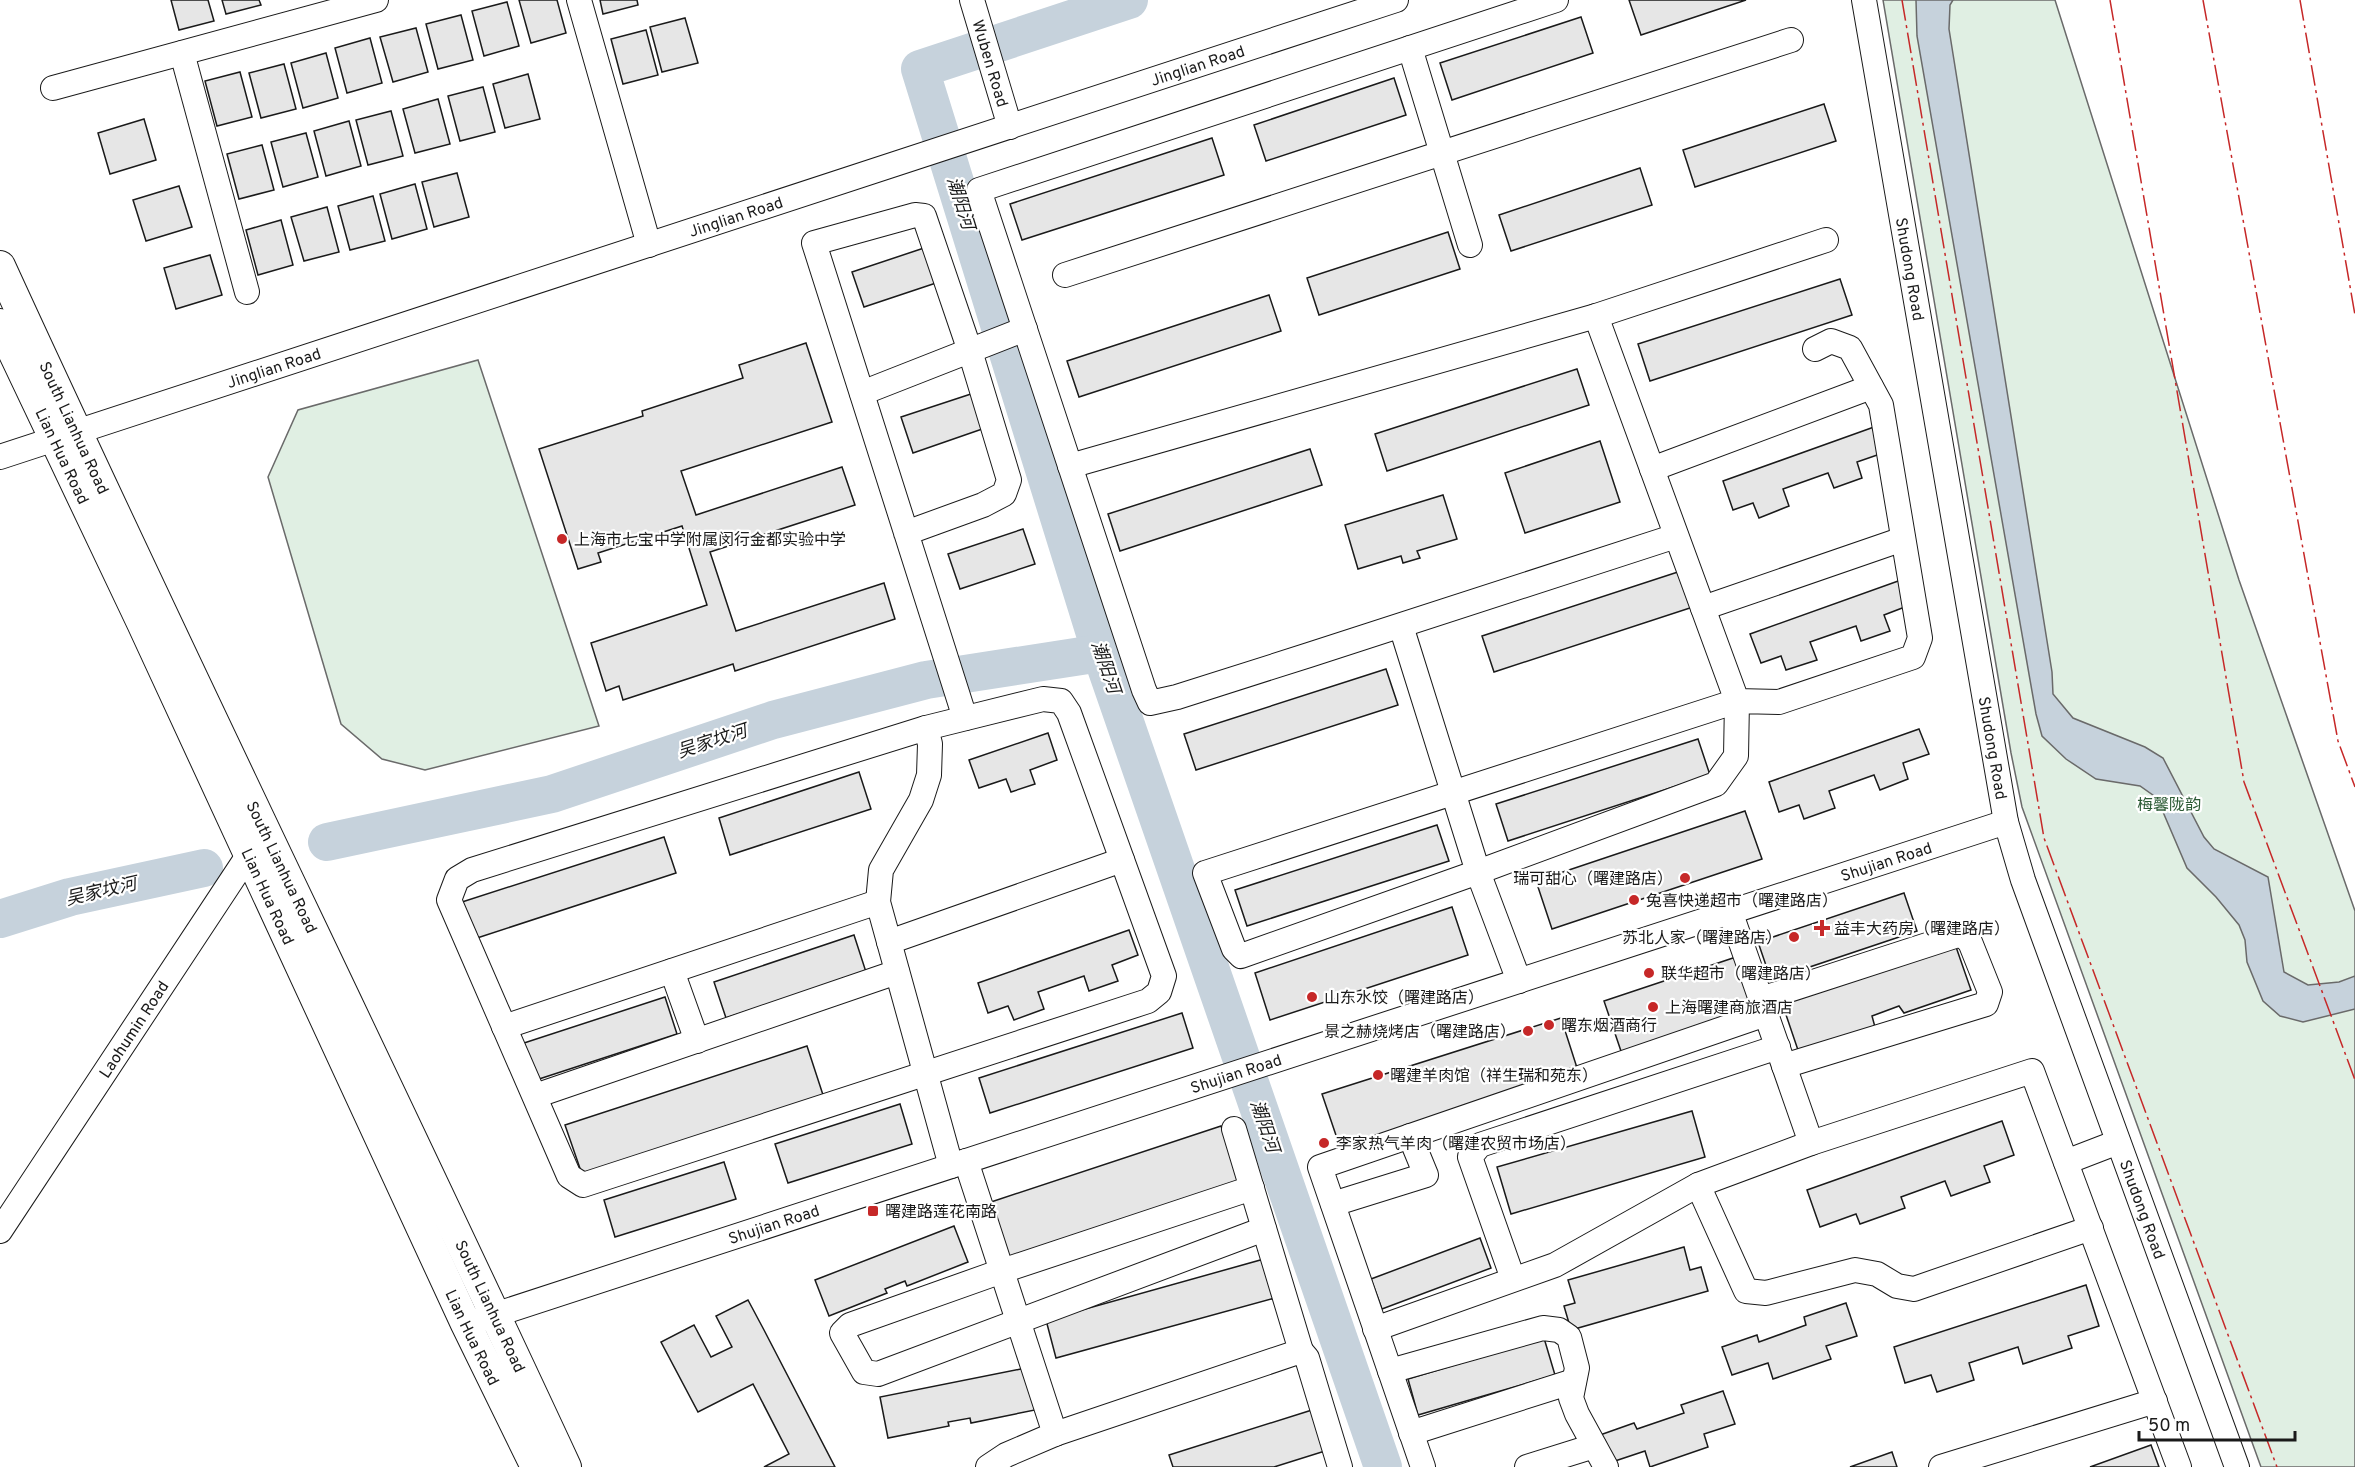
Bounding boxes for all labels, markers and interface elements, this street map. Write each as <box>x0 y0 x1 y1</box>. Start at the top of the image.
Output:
street label: Wuben Road <box>966 18 1012 110</box>
street label: Jinglian Road <box>1148 42 1248 92</box>
water label: 潮阳河 <box>941 174 979 235</box>
street label: Jinglian Road <box>687 193 786 243</box>
street label: Shudong Road <box>1890 216 1927 323</box>
street label: Jinglian Road <box>225 345 324 394</box>
street label: South Lianhua Road <box>33 359 112 498</box>
street label: Lian Hua Road <box>29 405 92 508</box>
place label: 上海市七宝中学附属闵行金都实验中学 <box>574 531 846 551</box>
marker: 上海市七宝中学附属闵行金都实验中学 <box>555 532 569 546</box>
water label: 潮阳河 <box>1085 638 1125 700</box>
street label: Shudong Road <box>1972 695 2010 801</box>
water label: 吴家坟河 <box>675 719 753 764</box>
park label: 梅馨陇韵 <box>2137 796 2201 816</box>
street label: South Lianhua Road <box>241 799 320 937</box>
street label: Shujian Road <box>1839 839 1935 887</box>
street label: Lian Hua Road <box>236 846 297 948</box>
place label: 瑞可甜心（曙建路店） <box>1513 870 1673 890</box>
marker: 瑞可甜心（曙建路店） <box>1678 871 1692 885</box>
water label: 吴家坟河 <box>64 872 142 912</box>
place label: 兔喜快递超市（曙建路店） <box>1646 892 1838 912</box>
marker: 兔喜快递超市（曙建路店） <box>1627 893 1641 907</box>
place label: 益丰大药房（曙建路店） <box>1834 920 2010 940</box>
marker: 益丰大药房（曙建路店） <box>1815 921 1829 935</box>
place label: 苏北人家（曙建路店） <box>1622 929 1782 949</box>
marker: 苏北人家（曙建路店） <box>1787 930 1801 944</box>
place label: 联华超市（曙建路店） <box>1661 965 1821 985</box>
marker: 联华超市（曙建路店） <box>1642 966 1656 980</box>
street label: Laohumin Road <box>96 978 174 1082</box>
place label: 山东水饺（曙建路店） <box>1324 989 1484 1009</box>
marker: 山东水饺（曙建路店） <box>1305 990 1319 1004</box>
place label: 上海曙建商旅酒店 <box>1665 999 1793 1019</box>
marker: 上海曙建商旅酒店 <box>1646 1000 1660 1014</box>
place label: 曙东烟酒商行 <box>1561 1017 1657 1037</box>
marker: 曙东烟酒商行 <box>1542 1018 1556 1032</box>
place label: 景之赫烧烤店（曙建路店） <box>1324 1023 1516 1043</box>
marker: 景之赫烧烤店（曙建路店） <box>1521 1024 1535 1038</box>
street label: Shujian Road <box>1188 1051 1285 1099</box>
place label: 曙建羊肉馆（祥生·瑞和苑东） <box>1390 1067 1598 1087</box>
marker: 曙建羊肉馆（祥生·瑞和苑东） <box>1371 1068 1385 1082</box>
water label: 潮阳河 <box>1244 1097 1284 1159</box>
place label: 李家热气羊肉（曙建农贸市场店） <box>1336 1135 1576 1155</box>
marker: 李家热气羊肉（曙建农贸市场店） <box>1317 1136 1331 1150</box>
street label: Shudong Road <box>2114 1157 2168 1262</box>
street label: Shujian Road <box>726 1202 823 1250</box>
place label: 曙建路莲花南路 <box>885 1203 997 1223</box>
marker: 曙建路莲花南路 <box>866 1204 880 1218</box>
street label: South Lianhua Road <box>449 1238 529 1376</box>
street label: Lian Hua Road <box>439 1287 503 1389</box>
scale bar <box>2139 1404 2295 1442</box>
text: 50 m <box>2148 1415 2190 1438</box>

